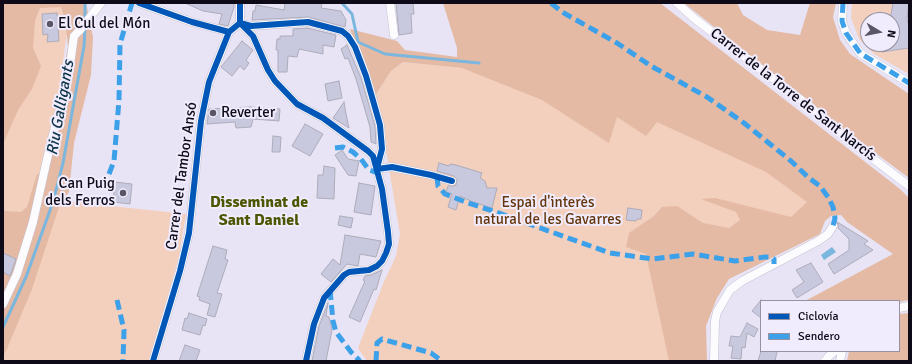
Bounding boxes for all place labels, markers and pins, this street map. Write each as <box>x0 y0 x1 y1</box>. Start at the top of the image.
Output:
place label: El Cul del Món <box>58 15 150 33</box>
marker: El Cul del Món <box>45 19 55 29</box>
place label: Reverter <box>221 104 275 122</box>
marker: Reverter <box>208 108 218 118</box>
place label: Can Puig dels Ferros <box>45 175 115 210</box>
marker: Can Puig dels Ferros <box>118 188 128 198</box>

